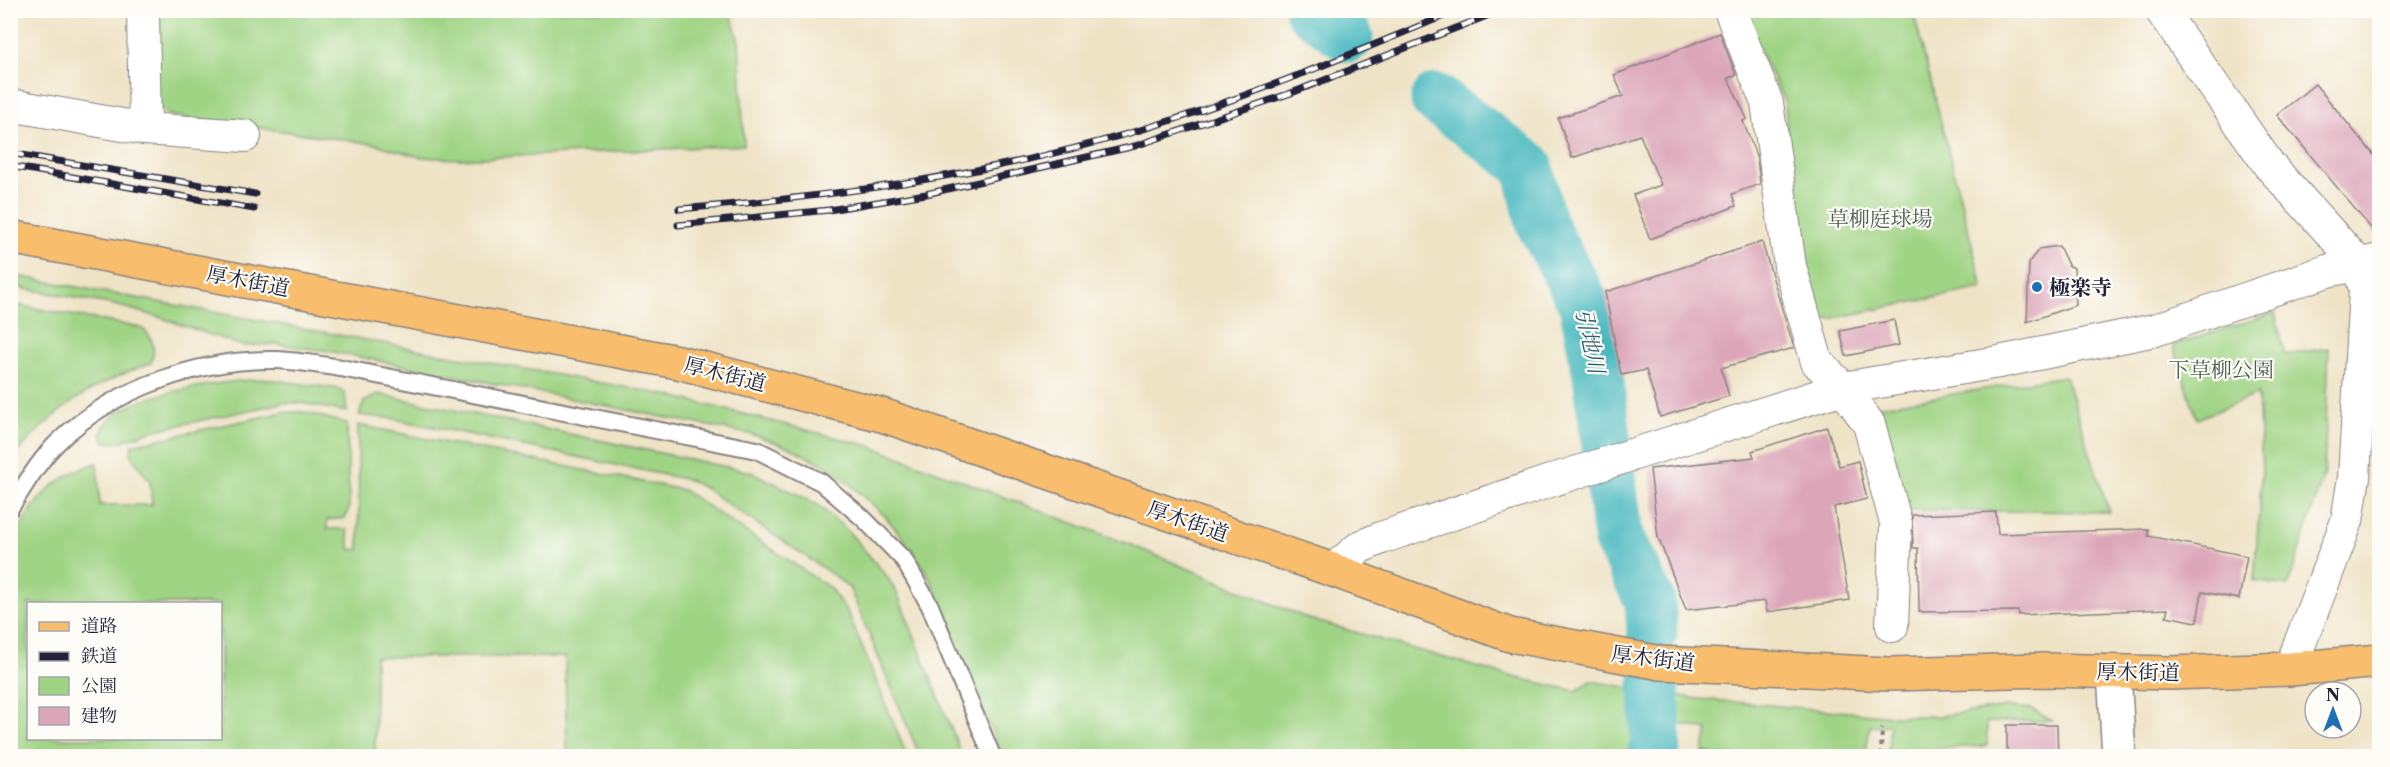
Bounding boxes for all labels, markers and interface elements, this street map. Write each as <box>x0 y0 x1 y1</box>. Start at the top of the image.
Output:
park label: 草柳庭球場 <box>1828 206 1933 231</box>
street label: 厚木街道 <box>204 261 292 301</box>
place label: 極楽寺 <box>2049 275 2112 300</box>
marker: 極楽寺 <box>2030 280 2044 294</box>
water label: 引地川 <box>1570 306 1610 378</box>
street label: 厚木街道 <box>681 352 769 396</box>
park label: 下草柳公園 <box>2169 357 2274 382</box>
street label: 厚木街道 <box>1144 496 1232 546</box>
legend <box>27 602 222 740</box>
text: 道路 <box>81 615 117 637</box>
street label: 厚木街道 <box>1610 640 1696 676</box>
text: 鉄道 <box>81 645 117 667</box>
street label: 厚木街道 <box>2096 659 2180 685</box>
text: 公園 <box>81 675 117 697</box>
north arrow <box>2303 680 2363 740</box>
text: N <box>2326 685 2340 705</box>
text: 建物 <box>81 705 117 727</box>

